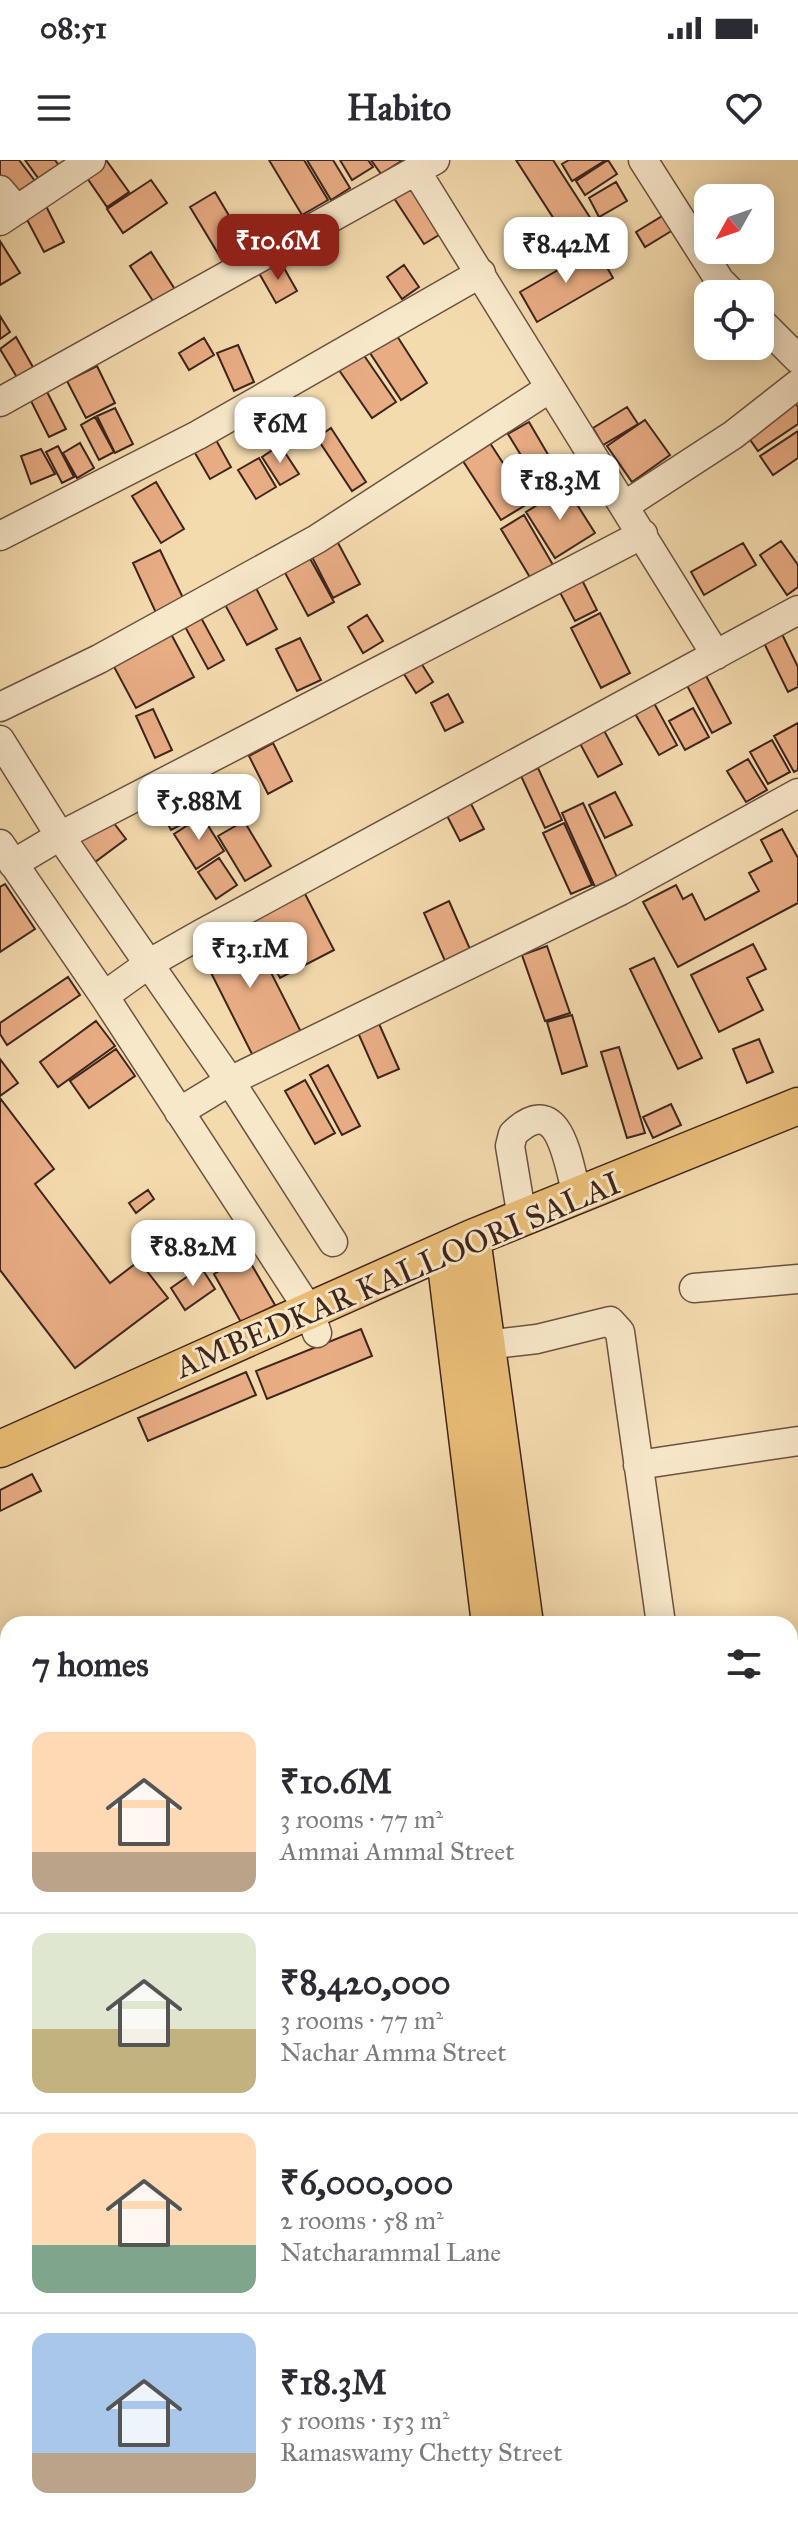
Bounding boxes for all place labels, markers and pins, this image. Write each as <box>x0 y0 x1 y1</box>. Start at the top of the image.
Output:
pin: ₹10.6M <box>213 214 343 282</box>
pin: ₹8.42M <box>501 217 631 285</box>
pin: ₹6M <box>241 397 319 465</box>
pin: ₹18.3M <box>495 454 625 522</box>
pin: ₹5.88M <box>134 774 264 842</box>
pin: ₹13.1M <box>185 922 315 990</box>
pin: ₹8.82M <box>128 1220 258 1288</box>

